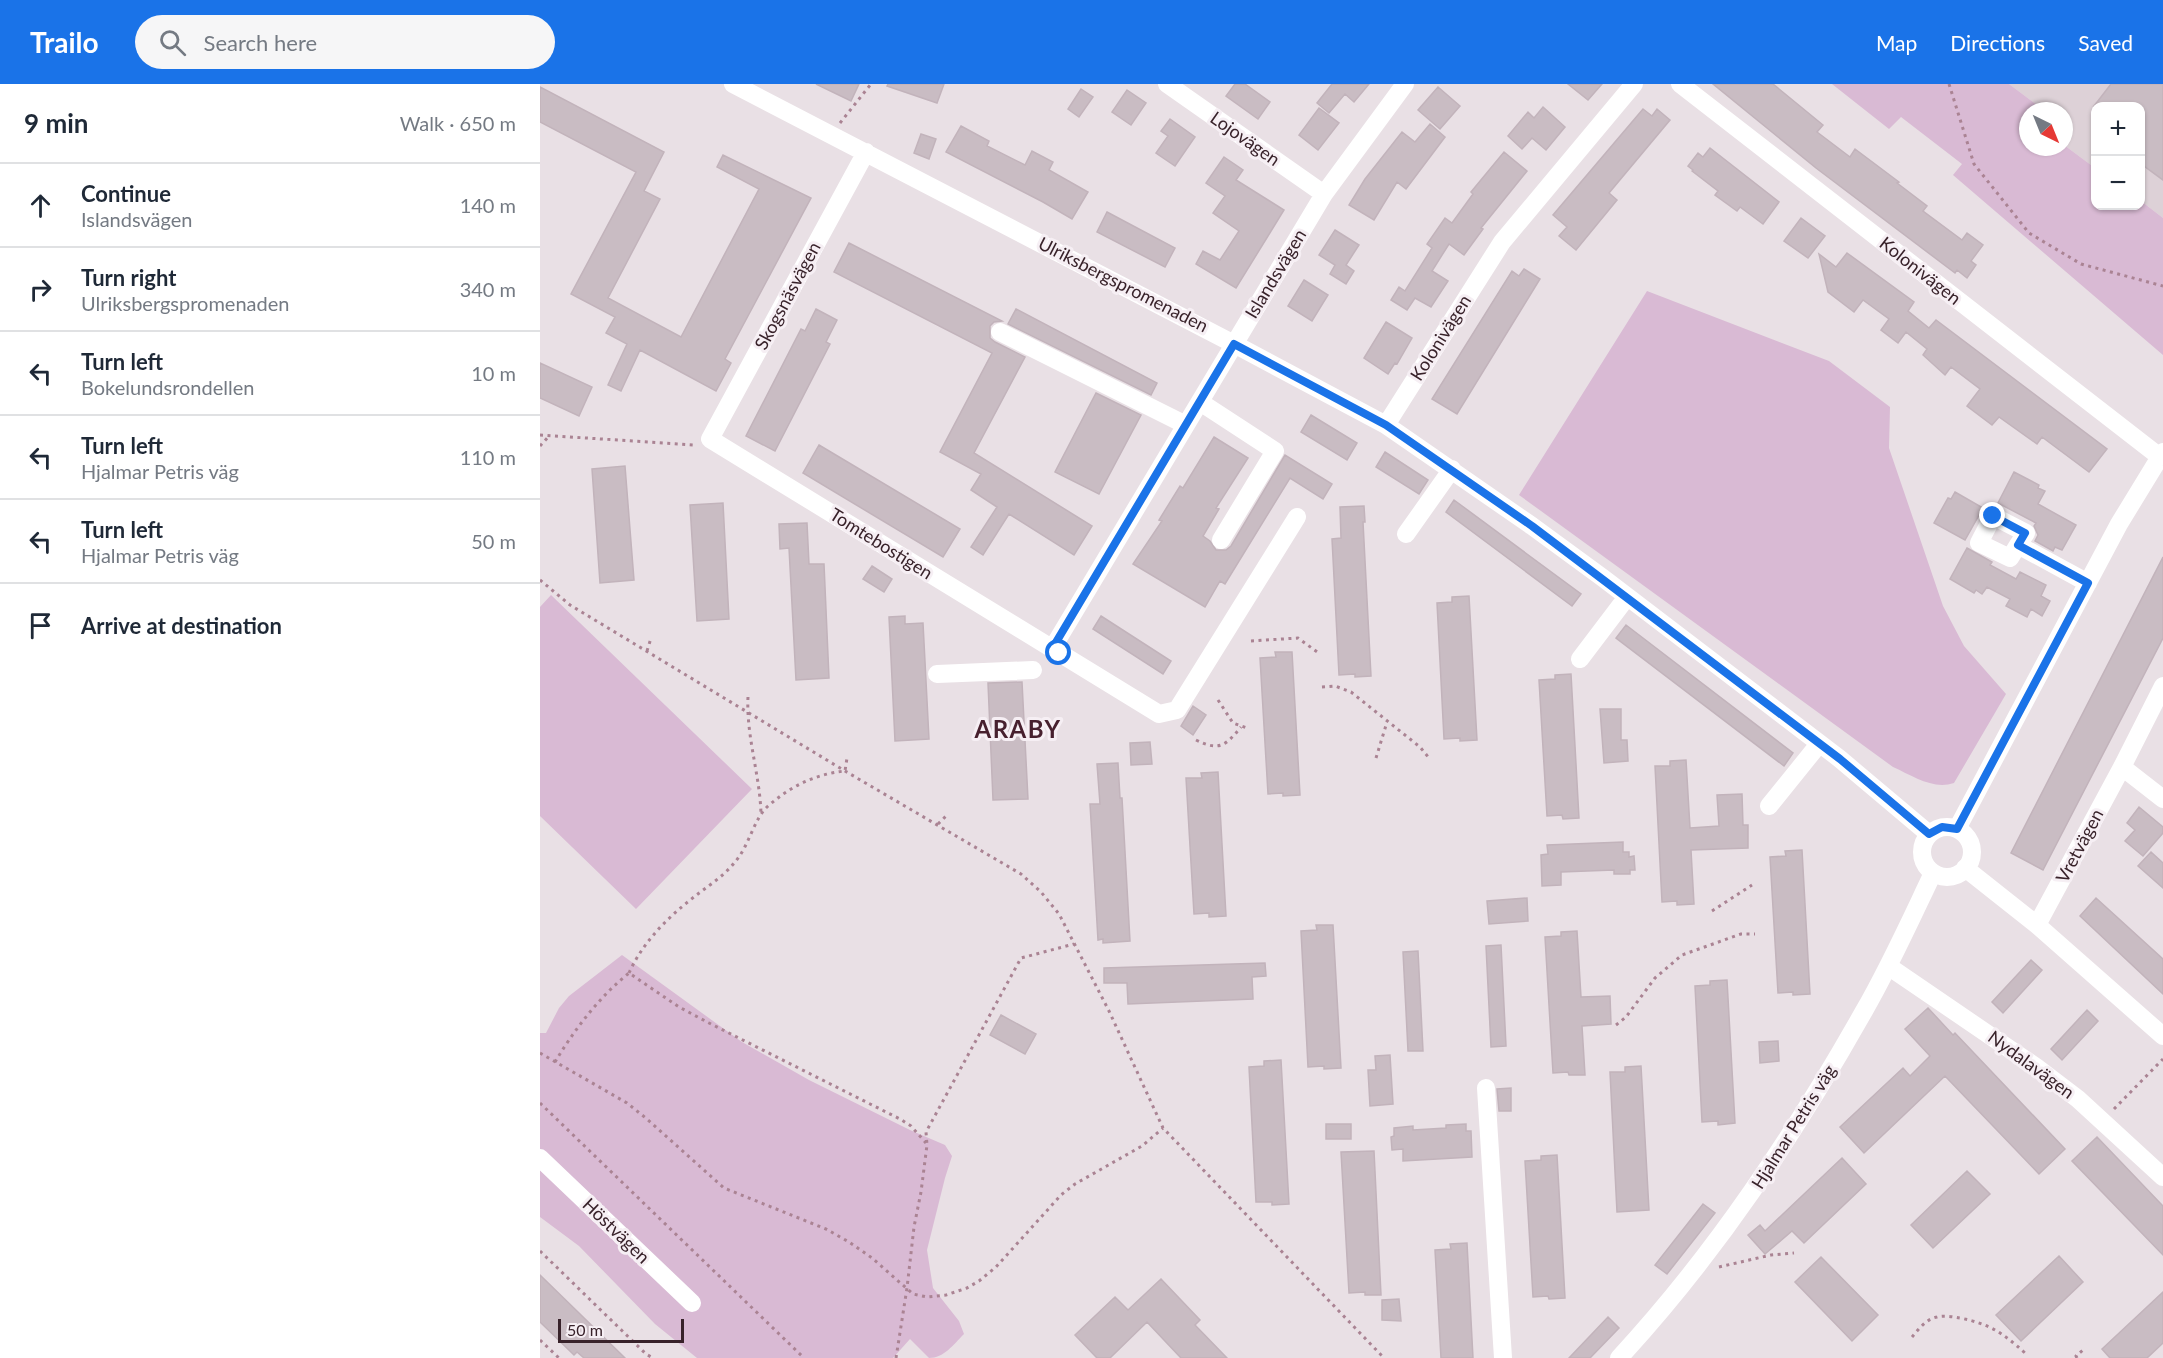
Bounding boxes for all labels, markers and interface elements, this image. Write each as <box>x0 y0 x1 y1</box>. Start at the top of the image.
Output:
search box <box>135 15 555 69</box>
text: Trailo <box>30 25 99 59</box>
icon: search <box>156 26 189 59</box>
text: Search here <box>204 29 317 56</box>
text: Map <box>1876 30 1917 55</box>
text: Directions <box>1950 30 2045 55</box>
text: Saved <box>2078 30 2133 55</box>
north arrow <box>2019 102 2073 156</box>
map controls <box>2091 102 2145 210</box>
button: + <box>2091 102 2145 156</box>
street label: Lojovägen <box>1207 106 1285 170</box>
text: 9 min <box>24 107 88 139</box>
text: Walk · 650 m <box>400 111 516 135</box>
button: − <box>2091 156 2145 210</box>
text: Continue <box>81 180 171 207</box>
icon: ahead <box>24 189 57 222</box>
text: 140 m <box>460 193 516 217</box>
text: Islandsvägen <box>81 207 193 231</box>
street label: Islandsvägen <box>1240 225 1310 322</box>
street label: Ulriksbergspromenaden <box>1035 232 1212 336</box>
street label: Kolonivägen <box>1876 232 1966 309</box>
street label: Skogsnäsvägen <box>749 238 825 353</box>
text: Turn right <box>81 264 176 291</box>
icon: right <box>24 273 57 306</box>
text: 340 m <box>460 277 516 301</box>
street label: Kolonivägen <box>1405 290 1475 384</box>
text: Ulriksbergspromenaden <box>81 291 289 315</box>
text: Turn left <box>81 348 163 375</box>
icon: left <box>24 357 57 390</box>
text: 10 m <box>471 361 516 385</box>
text: Bokelundsrondellen <box>81 375 254 399</box>
text: Turn left <box>81 432 163 459</box>
icon: left <box>24 441 57 474</box>
text: 110 m <box>460 445 516 469</box>
text: Hjalmar Petris väg <box>81 459 239 483</box>
route end <box>1979 502 2005 528</box>
street label: Tomtebostigen <box>826 503 937 584</box>
text: Turn left <box>81 516 163 543</box>
icon: left <box>24 525 57 558</box>
text: 50 m <box>471 529 516 553</box>
text: Hjalmar Petris väg <box>81 543 239 567</box>
icon: arrive <box>24 609 57 642</box>
text: Arrive at destination <box>81 612 282 639</box>
route start <box>1045 639 1071 665</box>
district label: ARABY <box>973 714 1062 743</box>
street label: Vretvägen <box>2051 805 2108 886</box>
street label: Nydalavägen <box>1984 1025 2079 1103</box>
street label: Hjalmar Petris väg <box>1746 1060 1840 1193</box>
street label: Höstvägen <box>579 1193 655 1268</box>
scale bar <box>558 1316 684 1344</box>
text: 50 m <box>567 1320 603 1339</box>

